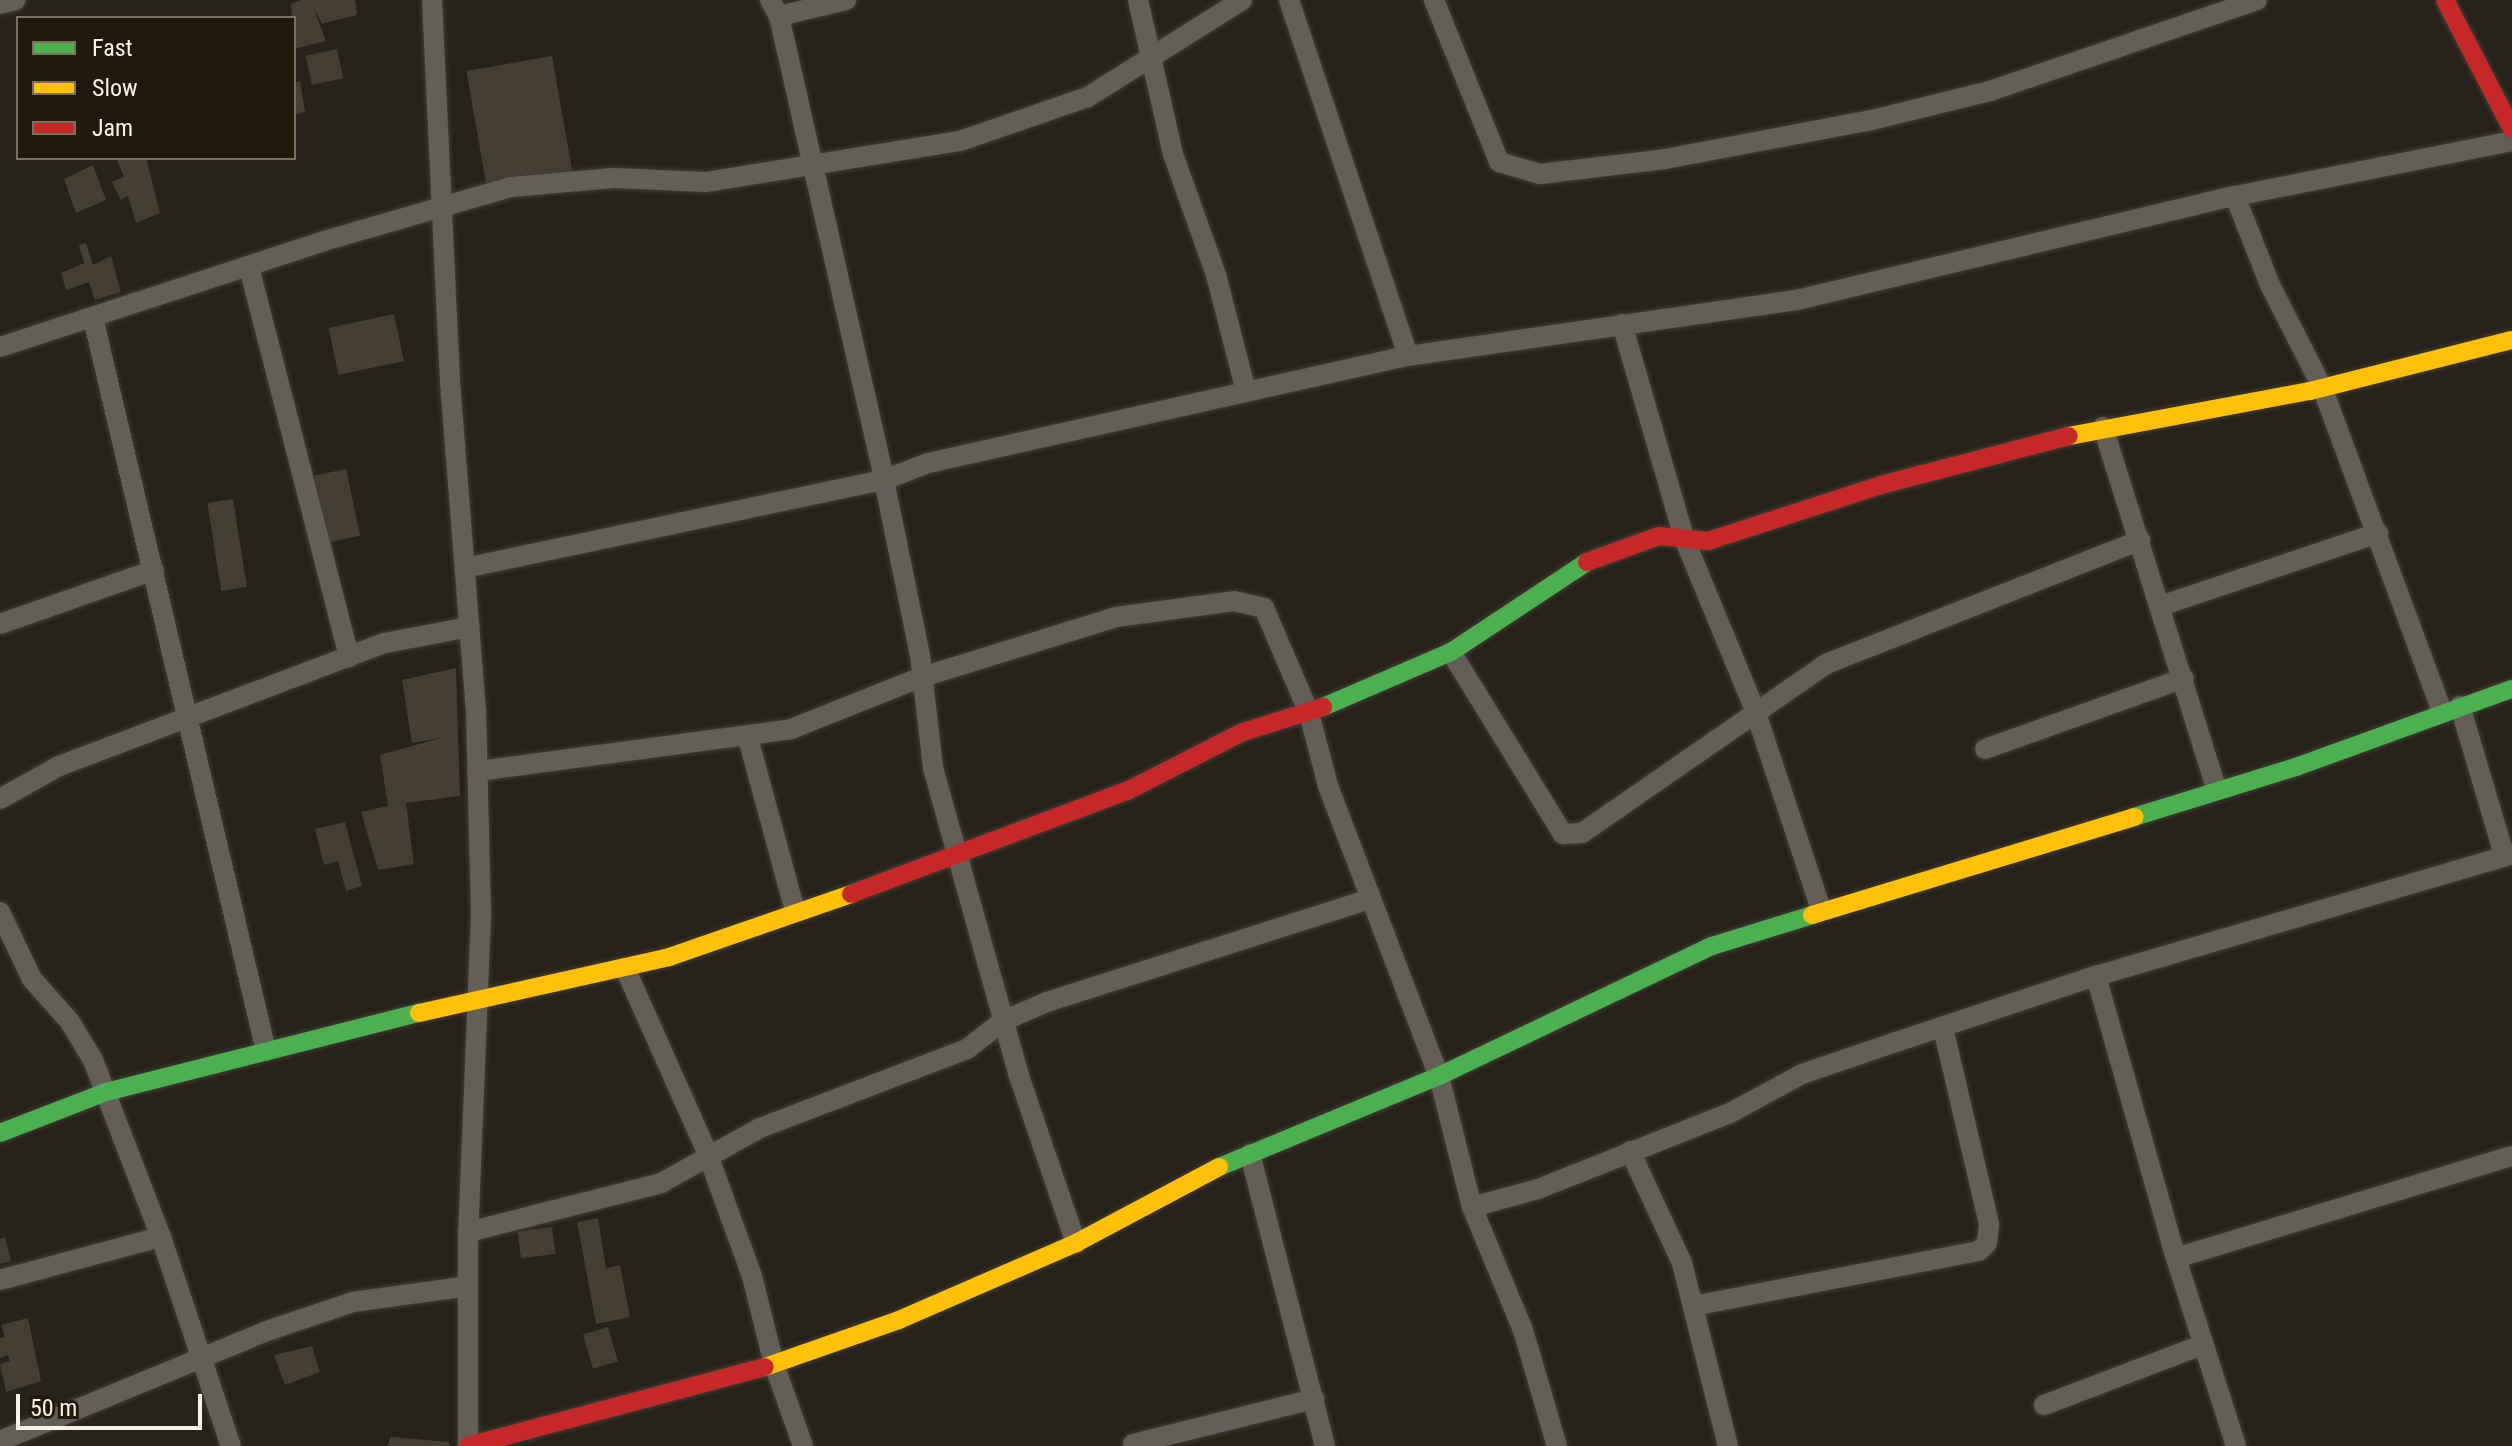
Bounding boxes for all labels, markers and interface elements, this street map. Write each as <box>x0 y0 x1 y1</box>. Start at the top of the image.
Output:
legend <box>16 16 296 160</box>
text: Fast <box>92 34 133 62</box>
text: Slow <box>92 74 138 102</box>
text: Jam <box>92 114 133 142</box>
scale bar <box>20 1378 206 1428</box>
text: 50 m <box>30 1394 77 1422</box>

